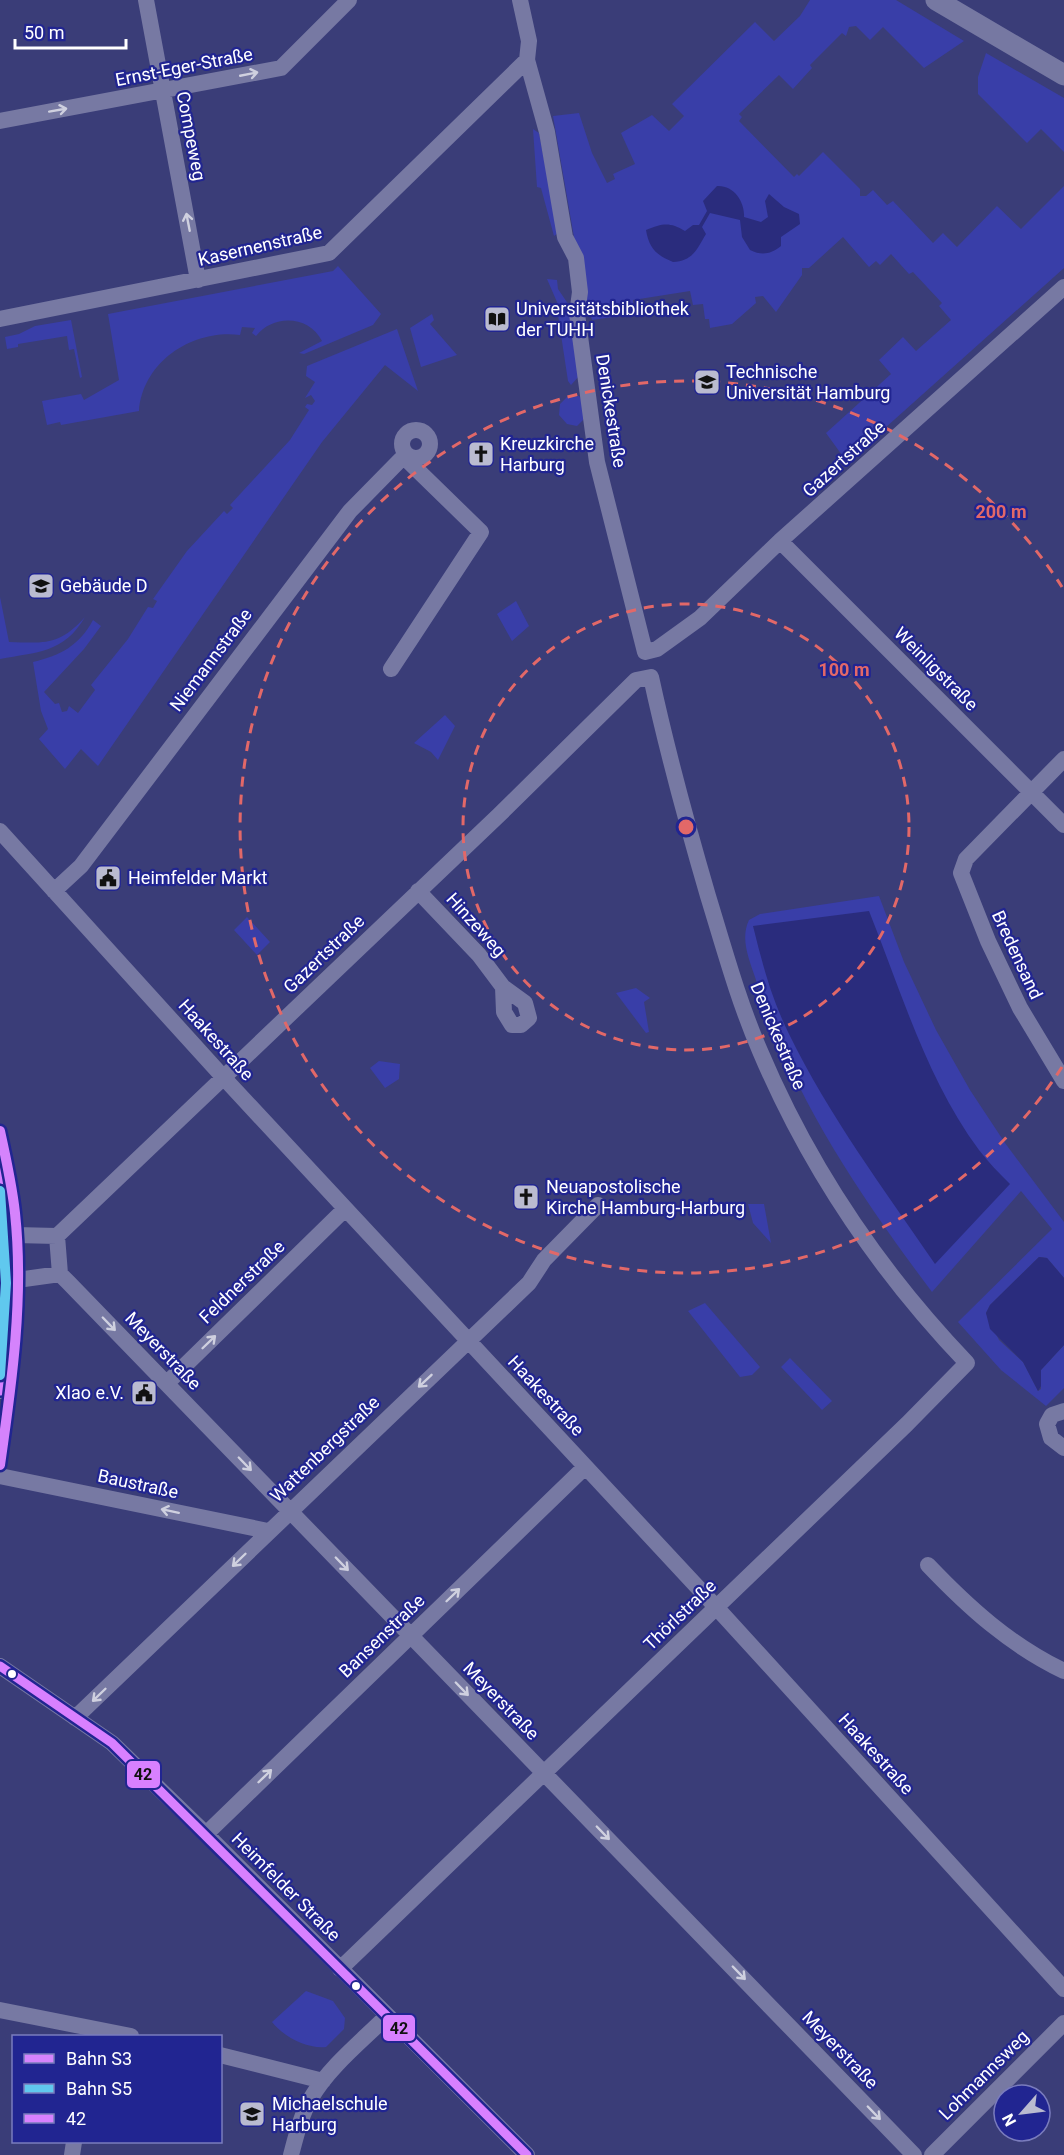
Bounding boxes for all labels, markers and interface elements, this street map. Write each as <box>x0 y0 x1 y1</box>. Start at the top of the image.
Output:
scale bar <box>15 12 126 50</box>
text: 50 m <box>24 22 64 43</box>
street label: Ernst-Eger-Straße <box>113 43 254 90</box>
one-way arrow <box>239 68 259 79</box>
street label: Compeweg <box>173 89 210 182</box>
one-way arrow <box>47 104 67 115</box>
one-way arrow <box>182 213 193 233</box>
street label: Kasernenstraße <box>196 221 324 270</box>
place label: Universitätsbibliothek der TUHH <box>516 298 690 340</box>
library icon: Universitätsbibliothek der TUHH <box>482 304 512 334</box>
street label: Denickestraße <box>592 353 631 469</box>
place label: Technische Universität Hamburg <box>726 361 890 403</box>
school or university icon: Technische Universität Hamburg <box>692 367 722 397</box>
street label: Gazertstraße <box>798 416 889 501</box>
place label: Kreuzkirche Harburg <box>500 433 594 475</box>
church icon: Kreuzkirche Harburg <box>466 439 496 469</box>
text: 200 m <box>975 501 1027 522</box>
school or university icon: Gebäude D <box>26 571 56 601</box>
place label: Gebäude D <box>60 575 148 596</box>
street label: Niemannstraße <box>165 604 256 715</box>
street label: Weinligstraße <box>890 623 982 715</box>
text: 100 m <box>818 659 870 680</box>
centre of rings <box>676 817 696 837</box>
public building icon: Heimfelder Markt <box>93 863 123 893</box>
place label: Heimfelder Markt <box>128 867 268 888</box>
street label: Hinzeweg <box>442 888 510 961</box>
street label: Bredensand <box>988 907 1047 1003</box>
street label: Gazertstraße <box>279 910 368 997</box>
street label: Denickestraße <box>746 979 811 1093</box>
street label: Haakestraße <box>174 995 258 1085</box>
place label: Neuapostolische Kirche Hamburg-Harburg <box>546 1176 745 1218</box>
church icon: Neuapostolische Kirche Hamburg-Harburg <box>511 1182 541 1212</box>
street label: Feldnerstraße <box>195 1236 289 1328</box>
street label: Meyerstraße <box>121 1307 206 1394</box>
one-way arrow <box>102 1316 116 1331</box>
one-way arrow <box>201 1335 216 1349</box>
street label: Haakestraße <box>504 1351 589 1440</box>
one-way arrow <box>417 1374 432 1388</box>
public building icon: Xlao e.V. <box>129 1378 159 1408</box>
place label: Xlao e.V. <box>55 1382 124 1403</box>
street label: Wattenbergstraße <box>266 1391 384 1506</box>
one-way arrow <box>238 1457 252 1472</box>
street label: Baustraße <box>96 1465 180 1502</box>
one-way arrow <box>160 1505 180 1516</box>
one-way arrow <box>231 1552 246 1567</box>
one-way arrow <box>335 1557 349 1572</box>
street label: Thörlstraße <box>639 1575 720 1654</box>
one-way arrow <box>446 1587 461 1602</box>
street label: Bansenstraße <box>335 1590 429 1682</box>
street label: Meyerstraße <box>459 1657 544 1744</box>
unlabelled marker <box>6 1668 18 1680</box>
one-way arrow <box>455 1681 470 1696</box>
one-way arrow <box>91 1688 106 1703</box>
street label: Haakestraße <box>834 1709 918 1799</box>
line badge: 42 <box>126 1760 161 1789</box>
text: 42 <box>134 1765 152 1784</box>
one-way arrow <box>258 1769 273 1784</box>
one-way arrow <box>596 1826 610 1841</box>
street label: Heimfelder Straße <box>228 1828 345 1945</box>
one-way arrow <box>731 1966 746 1981</box>
unlabelled marker <box>350 1980 362 1992</box>
street label: Meyerstraße <box>798 2006 883 2093</box>
line badge: 42 <box>382 2014 416 2042</box>
text: 42 <box>390 2019 408 2038</box>
street label: Lohmannsweg <box>935 2026 1033 2124</box>
legend <box>12 2035 222 2143</box>
text: Bahn S3 <box>66 2048 132 2069</box>
text: Bahn S5 <box>66 2078 132 2099</box>
north arrow <box>992 2083 1052 2143</box>
place label: Michaelschule Harburg <box>272 2093 388 2135</box>
school or university icon: Michaelschule Harburg <box>237 2099 267 2129</box>
one-way arrow <box>867 2106 882 2121</box>
text: 42 <box>66 2108 86 2129</box>
text: N <box>998 2110 1020 2129</box>

